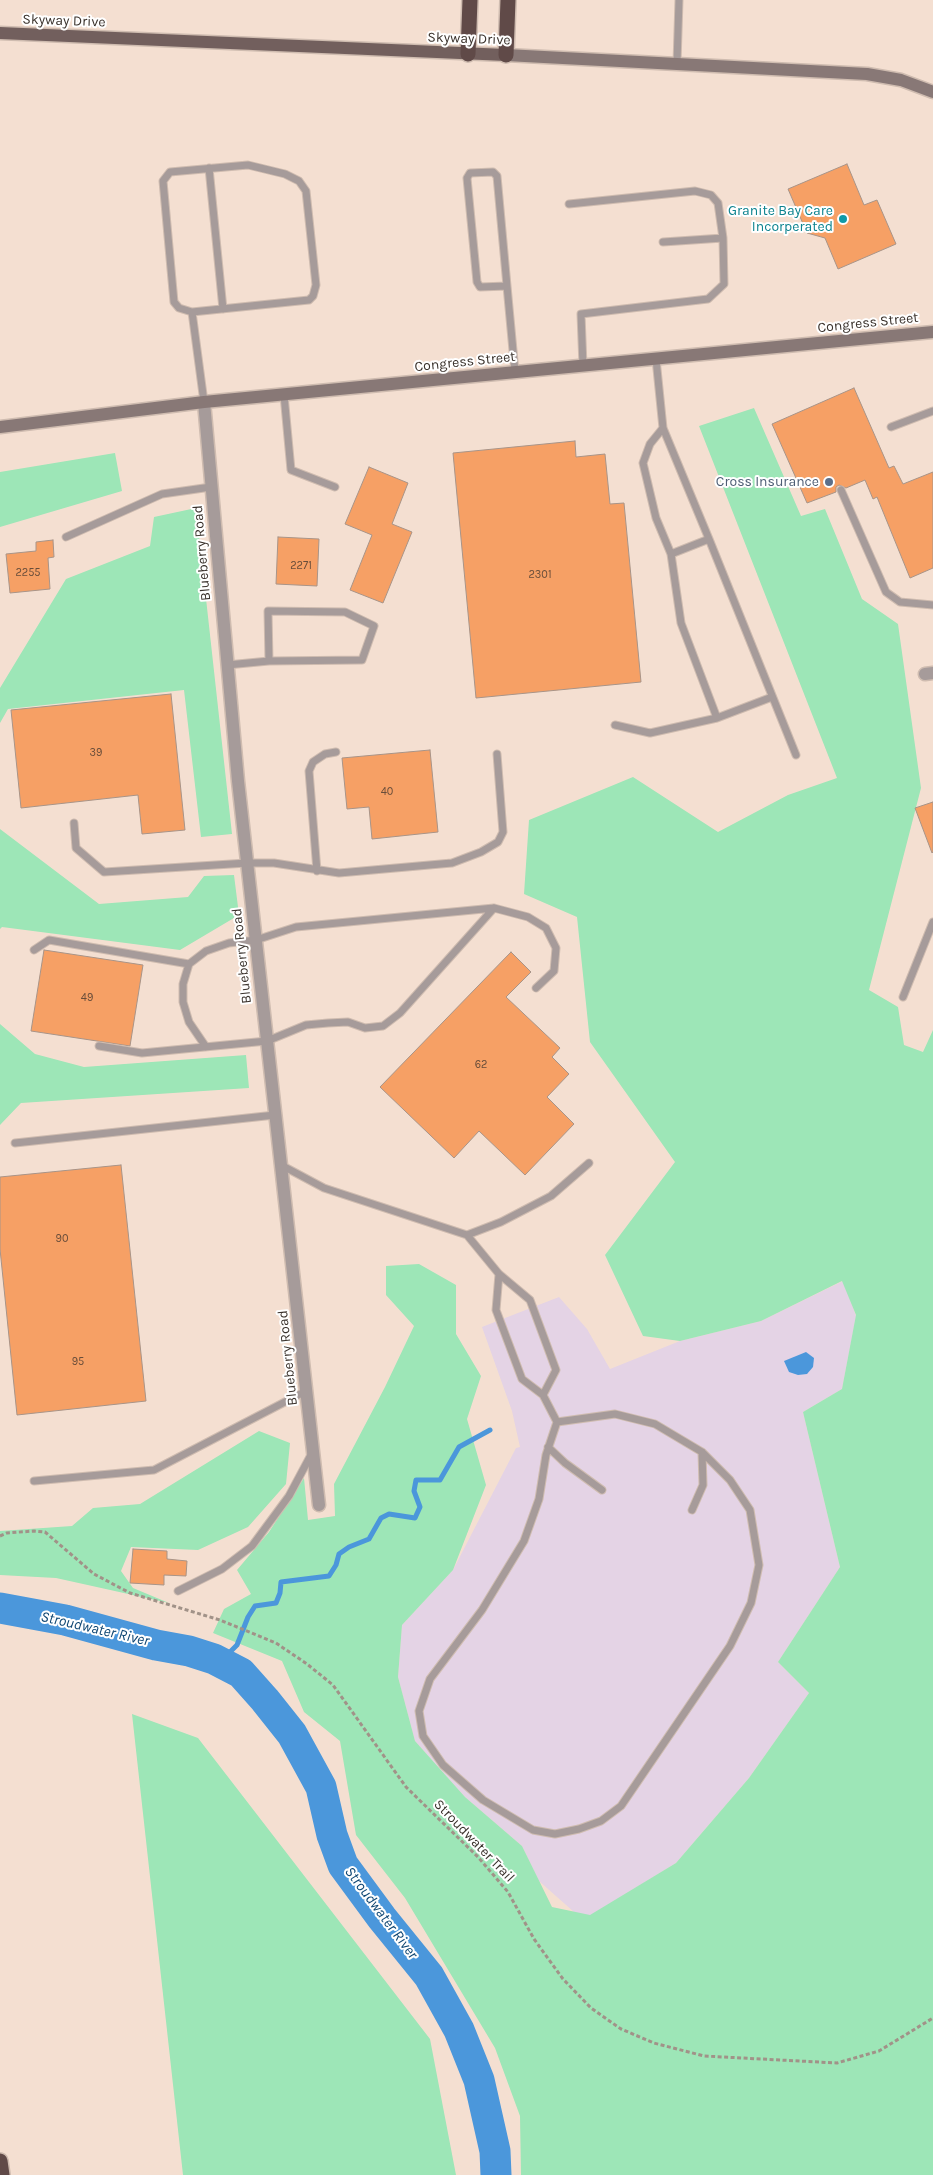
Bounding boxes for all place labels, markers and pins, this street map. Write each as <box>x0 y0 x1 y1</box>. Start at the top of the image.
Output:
place label: Granite Bay Care Incorperated <box>728 203 833 236</box>
marker: Granite Bay Care Incorperated <box>837 213 849 225</box>
place label: Cross Insurance <box>716 474 819 490</box>
marker: Cross Insurance <box>823 476 835 488</box>

